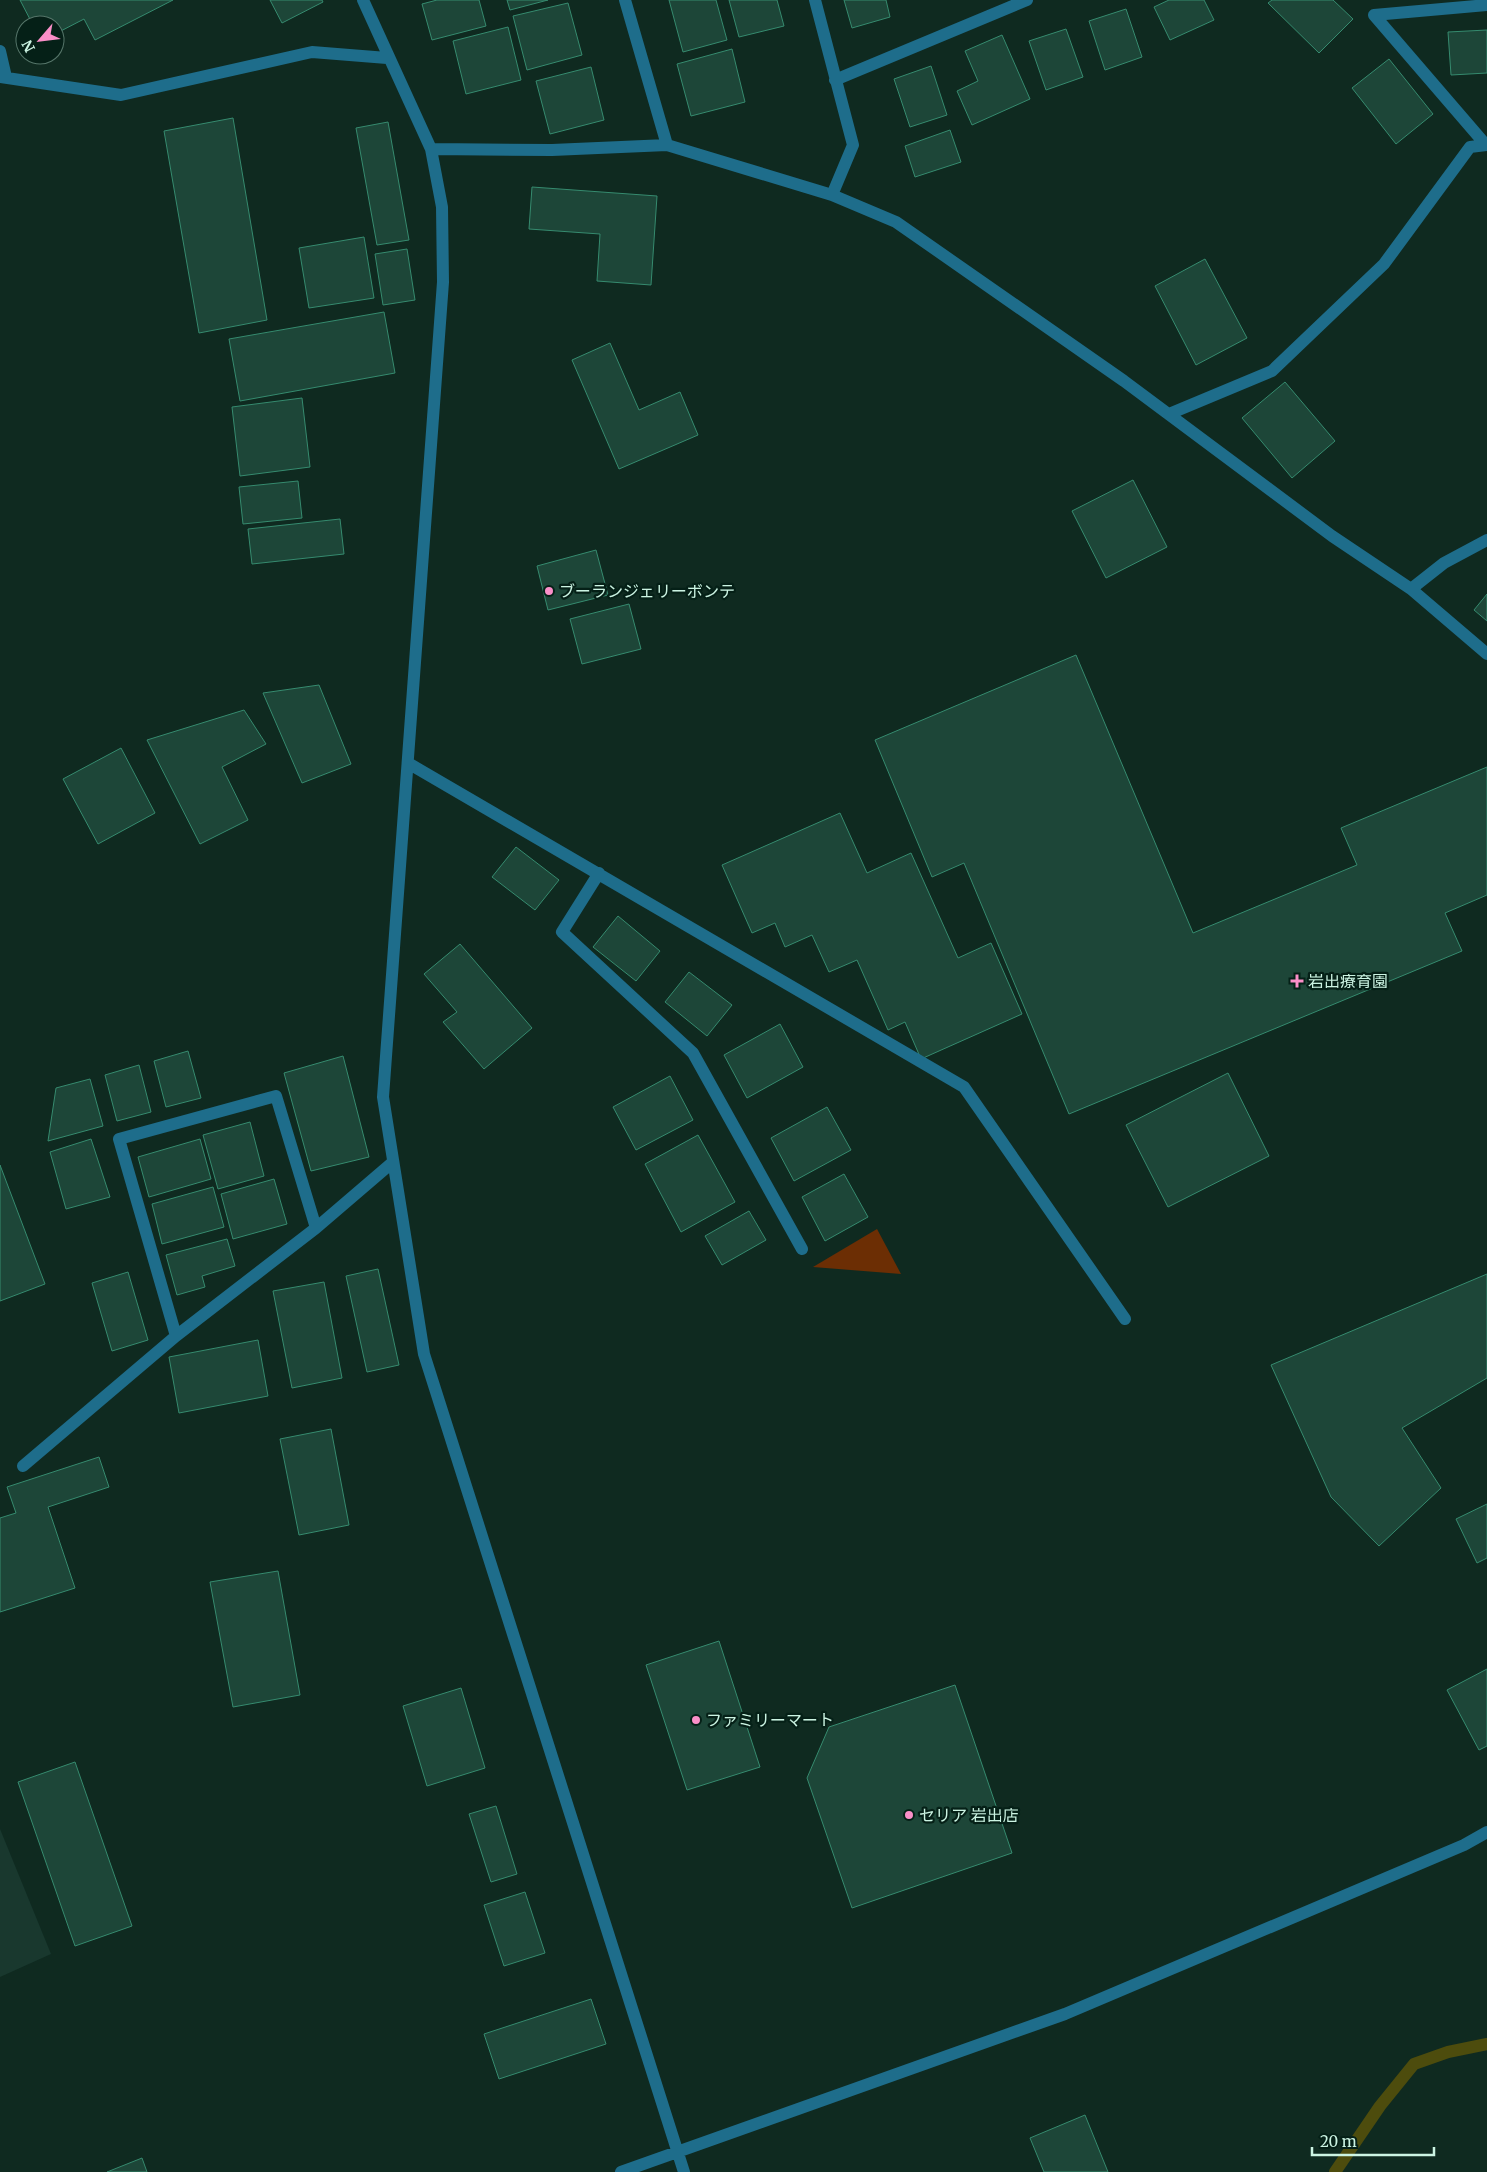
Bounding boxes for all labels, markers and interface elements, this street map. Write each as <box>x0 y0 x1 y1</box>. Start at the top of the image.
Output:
north arrow <box>15 15 65 65</box>
text: N <box>18 37 39 55</box>
place label: ブーランジェリーボンテ <box>559 581 735 601</box>
marker: ブーランジェリーボンテ <box>543 585 555 597</box>
place label: 岩出療育園 <box>1308 971 1388 991</box>
marker: 岩出療育園 <box>1290 974 1304 988</box>
place label: ファミリーマート <box>706 1710 834 1730</box>
marker: ファミリーマート <box>690 1714 702 1726</box>
place label: セリア 岩出店 <box>919 1805 1019 1825</box>
marker: セリア 岩出店 <box>903 1809 915 1821</box>
scale bar <box>1312 2124 1434 2156</box>
text: 20 m <box>1320 2132 1357 2151</box>

